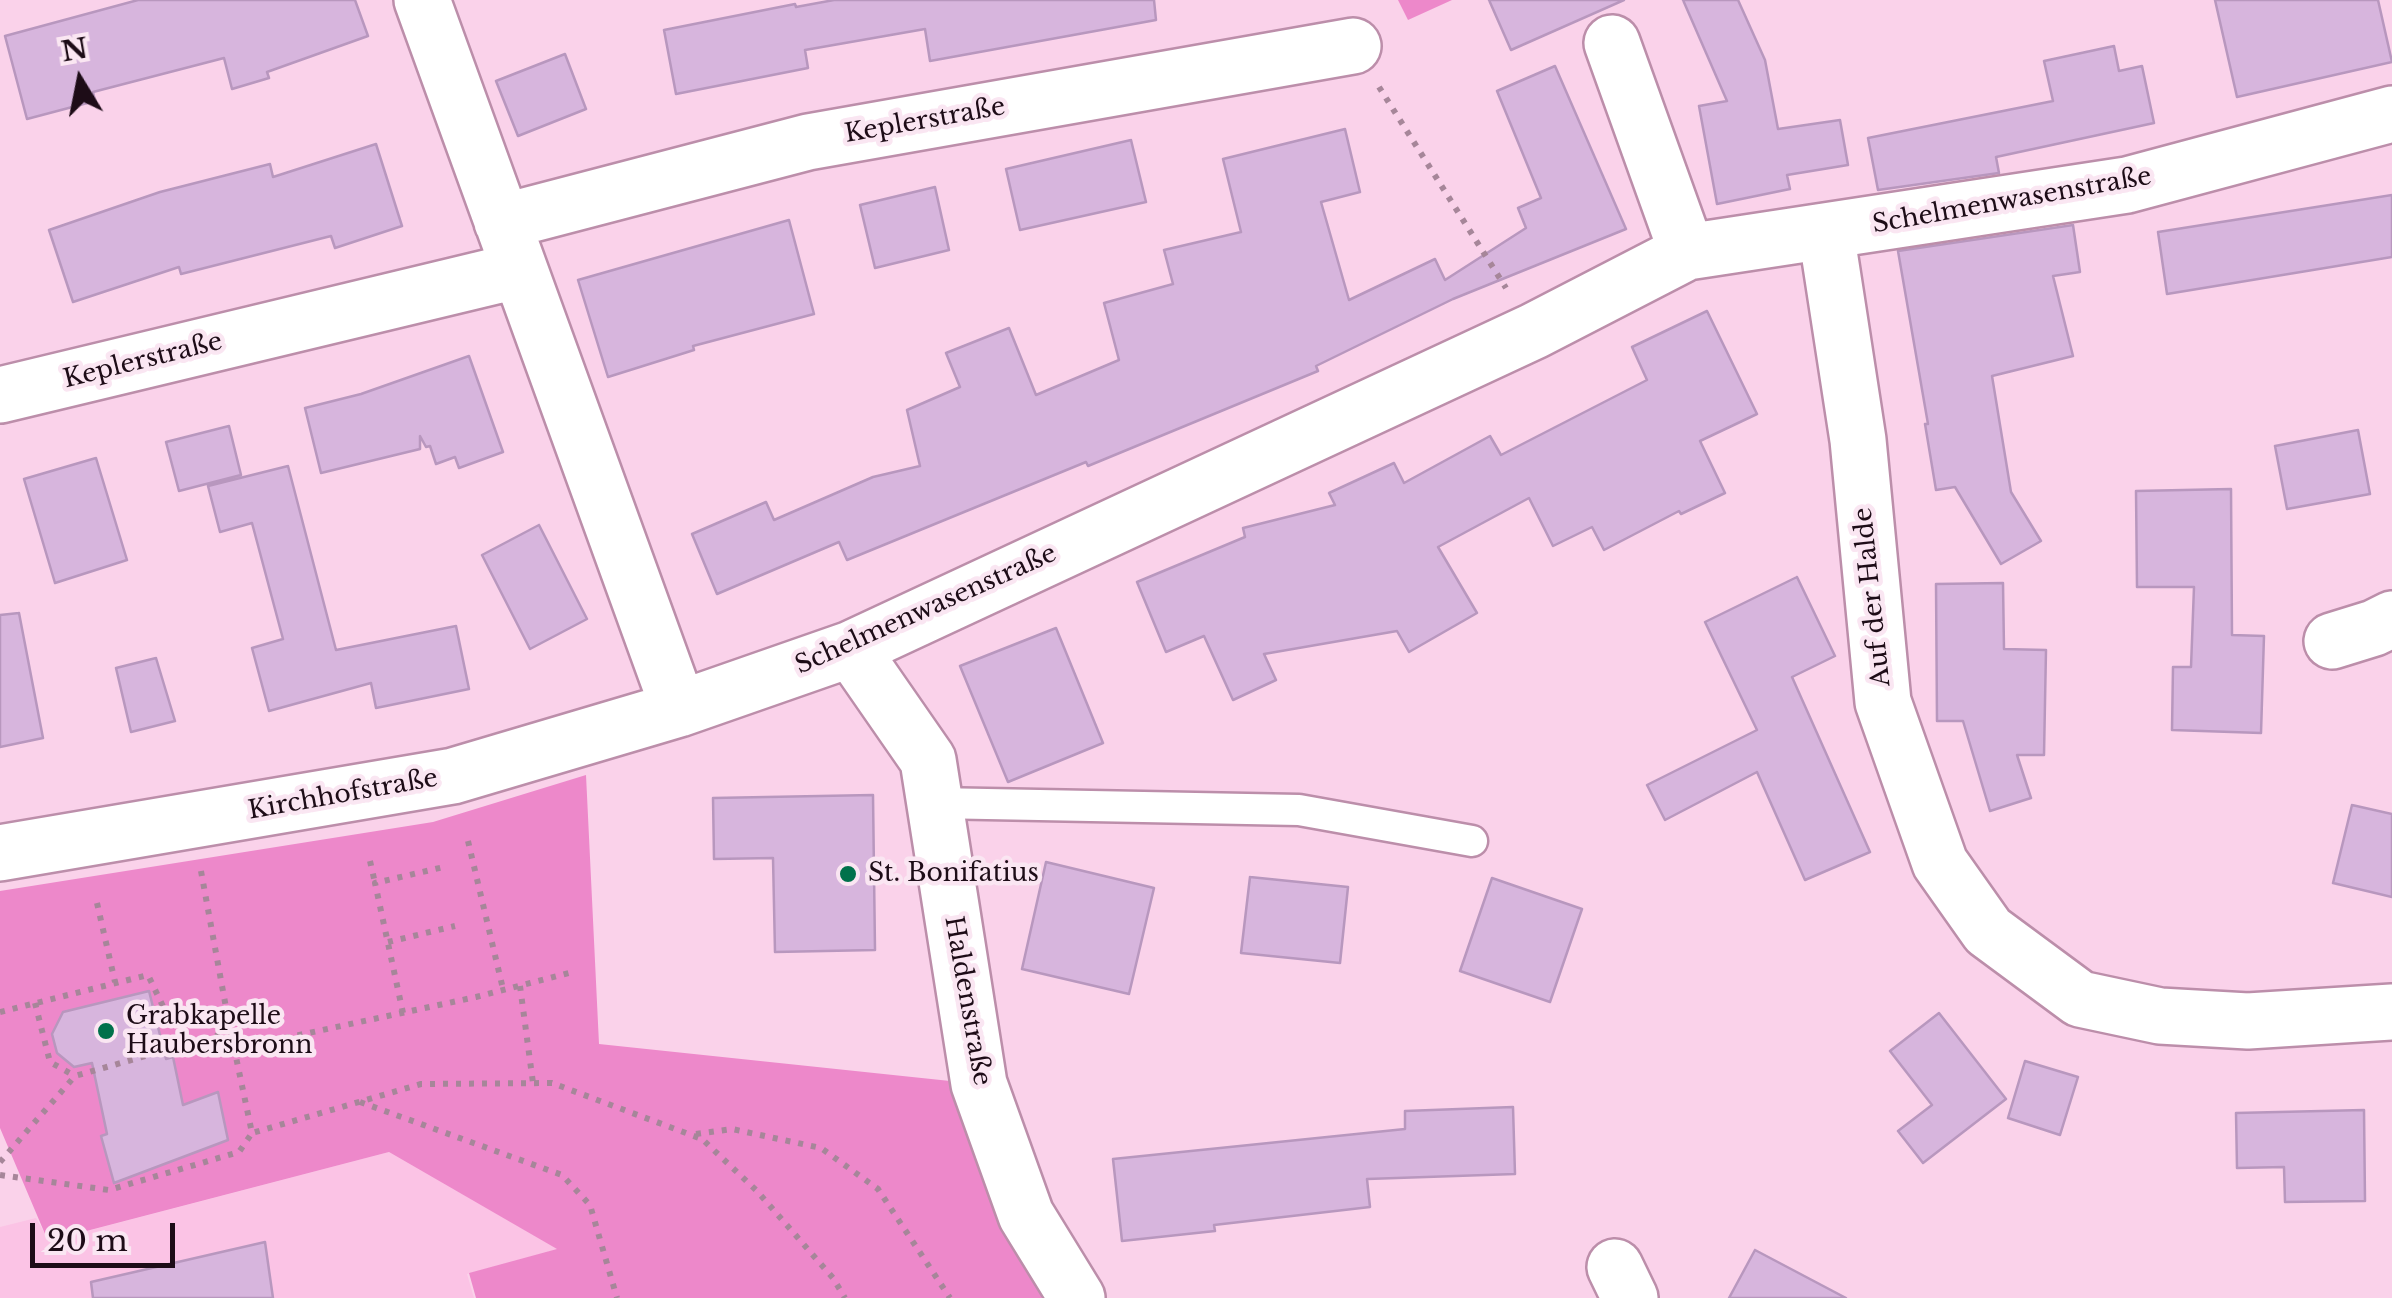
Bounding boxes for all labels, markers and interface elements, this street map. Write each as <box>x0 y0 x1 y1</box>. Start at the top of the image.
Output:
north arrow <box>30 30 130 130</box>
text: N <box>59 30 91 69</box>
street label: Keplerstraße <box>842 92 1008 150</box>
street label: Schelmenwasenstraße <box>1870 162 2154 240</box>
street label: Keplerstraße <box>60 327 226 395</box>
street label: Auf der Halde <box>1849 506 1897 688</box>
street label: Schelmenwasenstraße <box>791 539 1061 681</box>
street label: Kirchhofstraße <box>246 764 440 826</box>
place label: St. Bonifatius <box>868 859 1039 889</box>
marker: St. Bonifatius <box>837 863 859 885</box>
street label: Haldenstraße <box>937 914 997 1088</box>
place label: Grabkapelle Haubersbronn <box>126 1002 312 1061</box>
marker: Grabkapelle Haubersbronn <box>95 1020 117 1042</box>
scale bar <box>35 1203 180 1265</box>
text: 20 m <box>47 1222 128 1259</box>

